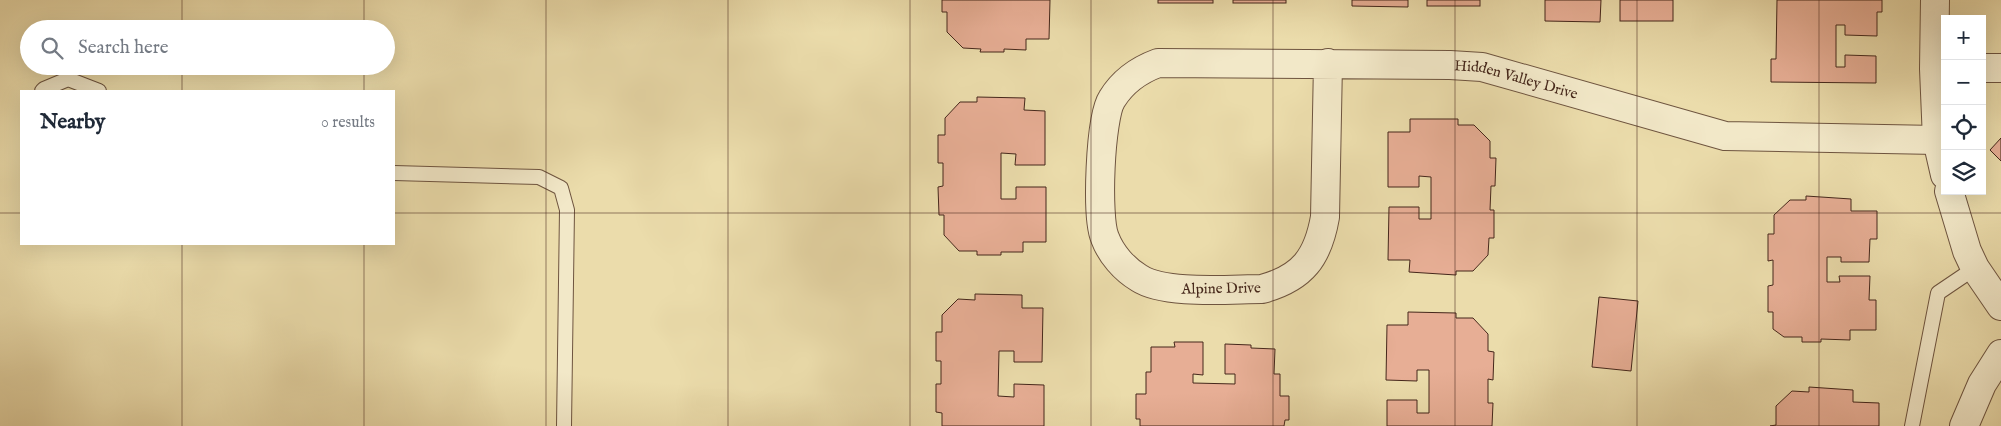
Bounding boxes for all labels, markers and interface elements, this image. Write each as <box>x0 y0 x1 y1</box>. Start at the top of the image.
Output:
map controls <box>1941 15 1986 195</box>
button: + <box>1941 15 1986 60</box>
search box <box>20 20 395 75</box>
icon: search <box>38 34 66 62</box>
text: Search here <box>78 36 169 60</box>
street label: Hidden Valley Drive <box>1454 56 1580 104</box>
button: − <box>1941 60 1986 105</box>
button: locate <box>1941 105 1986 150</box>
text: Nearby <box>40 109 105 136</box>
text: 0 results <box>321 113 375 133</box>
button: layers <box>1941 150 1986 195</box>
street label: Alpine Drive <box>1180 278 1261 299</box>

